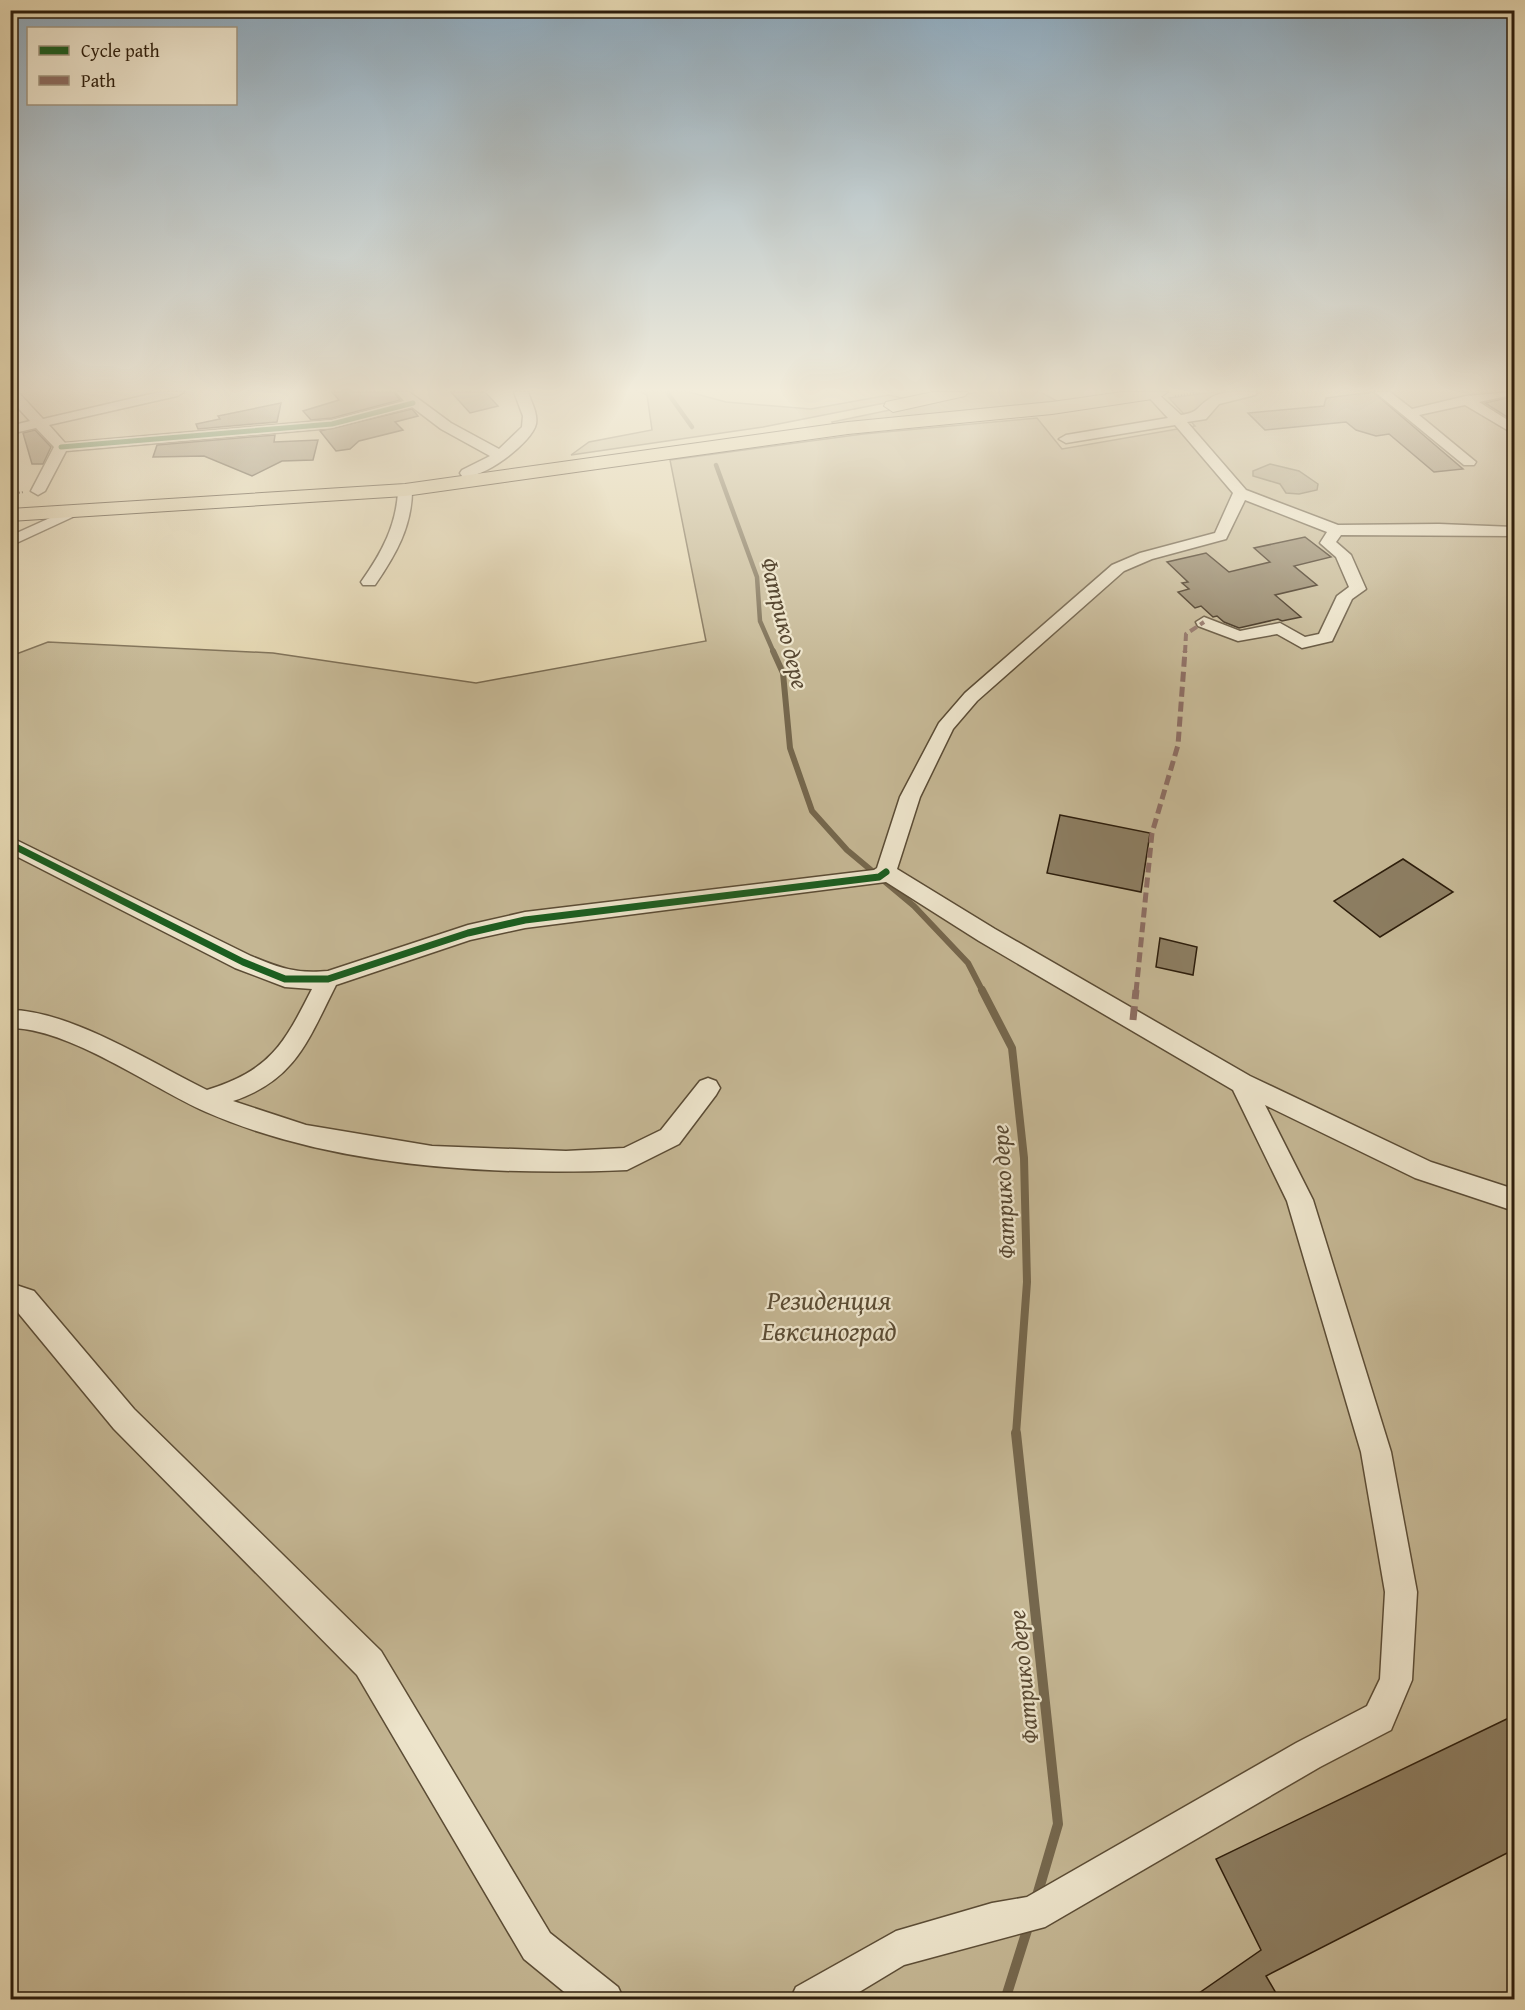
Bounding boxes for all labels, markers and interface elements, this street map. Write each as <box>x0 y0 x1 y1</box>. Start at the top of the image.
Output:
legend <box>27 27 237 105</box>
text: Cycle path <box>81 37 160 64</box>
text: Path <box>81 67 116 94</box>
water label: Фатрико дере <box>752 553 818 693</box>
water label: Фатрико дере <box>982 1123 1024 1260</box>
park label: Резиденция Евксиноград <box>761 1279 897 1350</box>
water label: Фатрико дере <box>999 1608 1047 1746</box>

